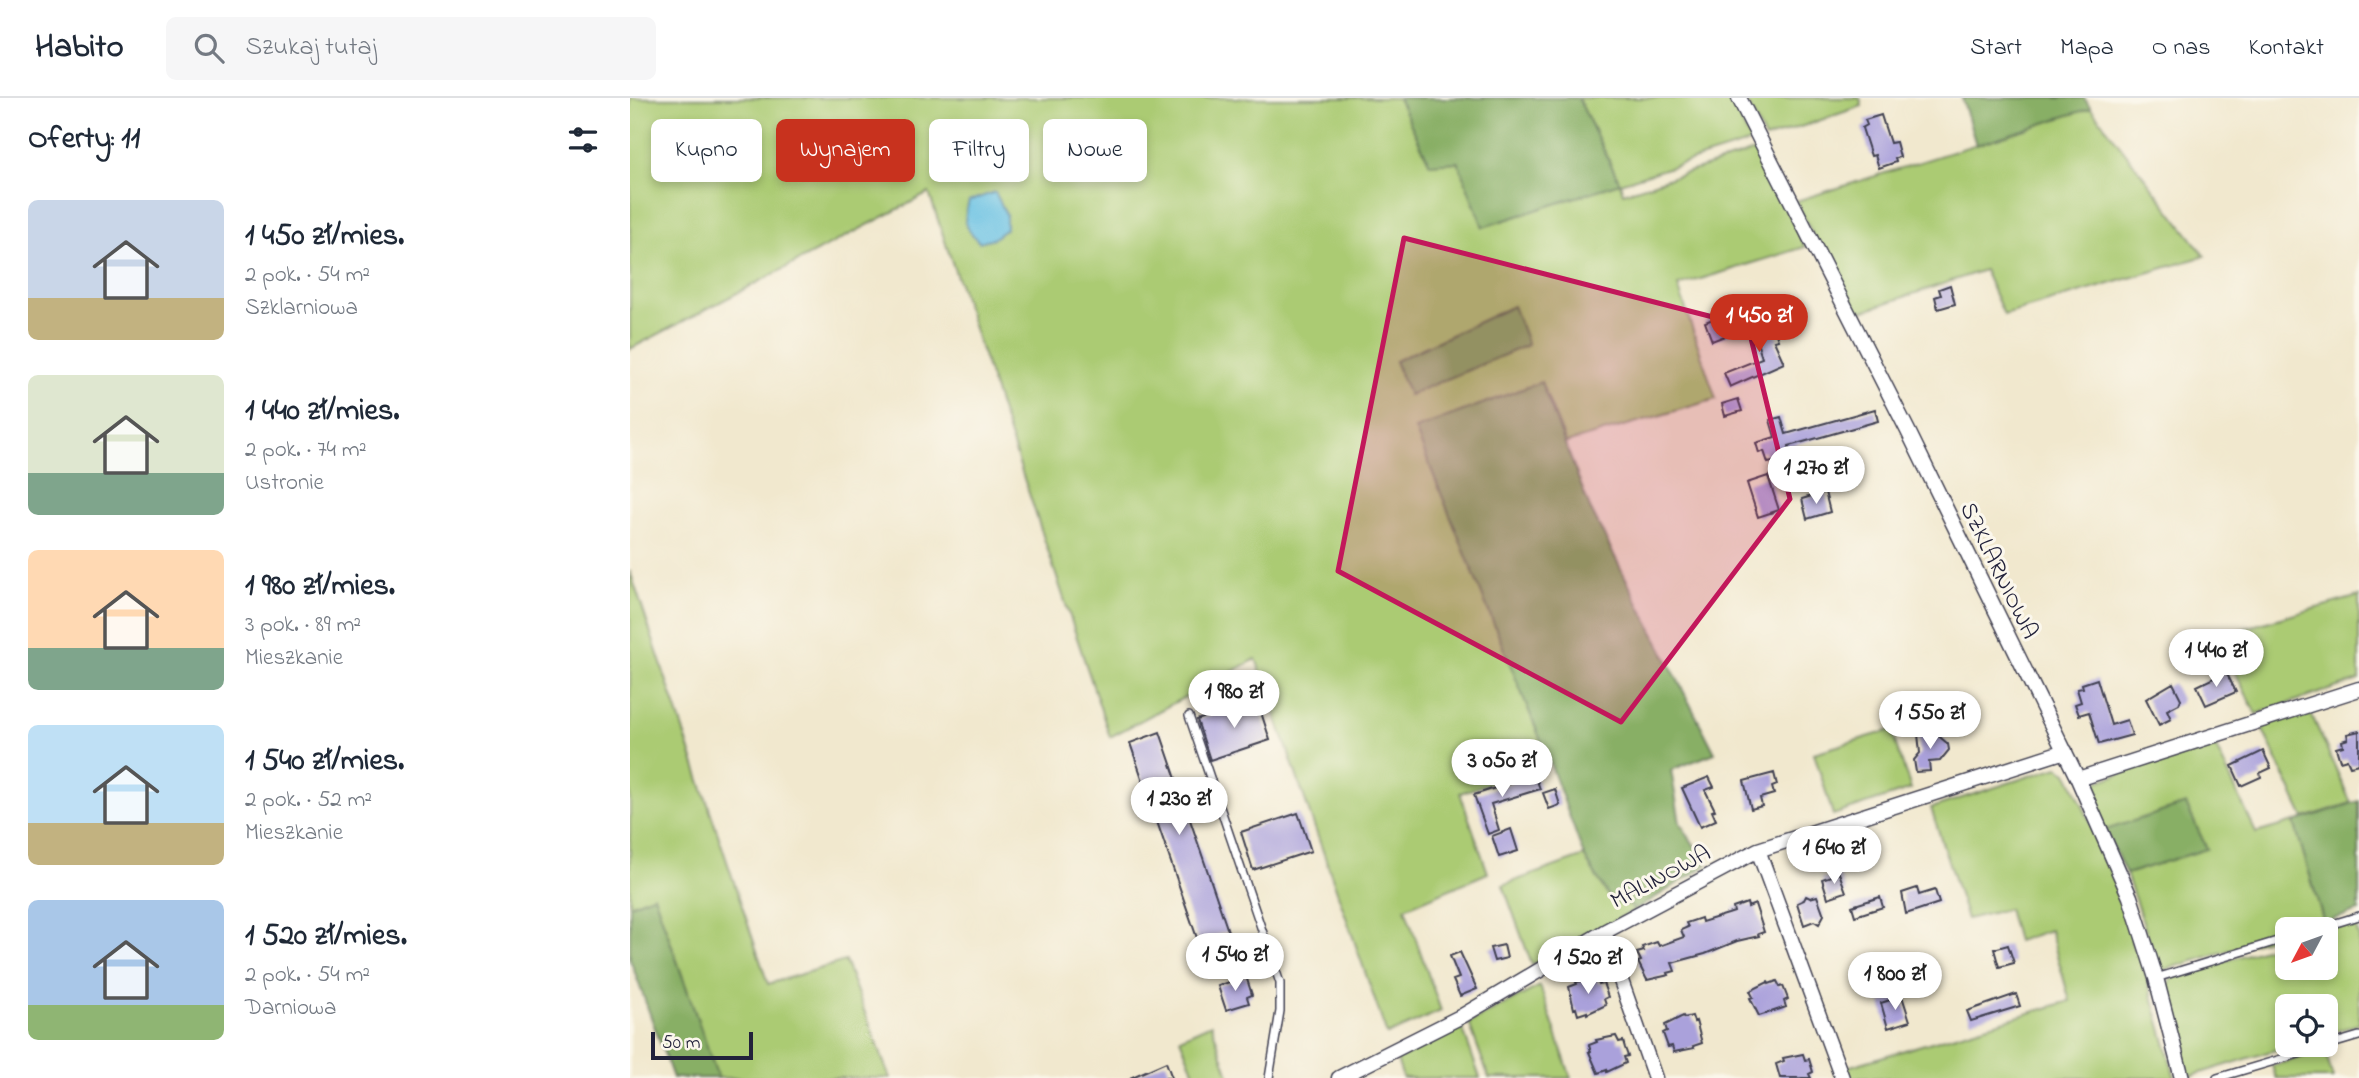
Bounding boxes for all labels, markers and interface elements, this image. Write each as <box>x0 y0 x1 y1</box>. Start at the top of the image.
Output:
search box <box>166 17 656 80</box>
text: Habito <box>35 24 124 72</box>
icon: search <box>190 29 228 67</box>
text: Szukaj tutaj <box>246 29 377 67</box>
text: Start <box>1970 31 2022 66</box>
text: Mapa <box>2060 31 2114 66</box>
text: O nas <box>2152 31 2210 66</box>
text: Kontakt <box>2248 31 2324 66</box>
text: Oferty: 11 <box>28 118 140 162</box>
chip: Kupno <box>651 119 762 182</box>
chip: Wynajem <box>776 119 915 182</box>
chip: Filtry <box>929 119 1029 182</box>
chip: Nowe <box>1043 119 1147 182</box>
icon: filters <box>564 121 602 159</box>
text: 1 450 zł/mies. <box>245 215 404 259</box>
icon: home <box>84 228 168 312</box>
text: 2 pok. · 54 m² <box>245 259 370 292</box>
text: Szklarniowa <box>245 292 358 325</box>
pin: 1 450 zł <box>1687 294 1831 354</box>
text: 1 450 zł <box>1726 300 1792 333</box>
text: 1 440 zł/mies. <box>245 390 399 434</box>
icon: home <box>84 403 168 487</box>
text: 2 pok. · 74 m² <box>245 434 367 467</box>
pin: 1 270 zł <box>1744 446 1888 506</box>
text: 1 270 zł <box>1784 452 1848 485</box>
text: Ustronie <box>245 467 324 500</box>
street label: SZKLARNIOWA <box>1949 497 2046 646</box>
text: 1 980 zł/mies. <box>245 565 395 609</box>
icon: home <box>84 578 168 662</box>
text: 3 pok. · 89 m² <box>245 609 361 642</box>
pin: 1 440 zł <box>2144 630 2288 689</box>
text: 1 440 zł <box>2185 635 2247 668</box>
text: Mieszkanie <box>245 642 343 675</box>
pin: 1 980 zł <box>1162 670 1306 730</box>
text: 1 980 zł <box>1204 676 1264 709</box>
pin: 1 550 zł <box>1858 692 2002 751</box>
text: 1 550 zł <box>1895 697 1965 730</box>
text: 1 540 zł/mies. <box>245 740 404 784</box>
pin: 3 050 zł <box>1430 740 1574 799</box>
text: 3 050 zł <box>1468 745 1536 778</box>
icon: home <box>84 753 168 837</box>
pin: 1 230 zł <box>1107 778 1251 837</box>
text: 1 230 zł <box>1147 783 1211 816</box>
text: 2 pok. · 52 m² <box>245 784 372 817</box>
text: Mieszkanie <box>245 817 343 850</box>
pin: 1 640 zł <box>1762 826 1906 886</box>
text: 1 640 zł <box>1802 832 1866 865</box>
street label: MALINOWA <box>1605 837 1718 919</box>
text: 1 520 zł/mies. <box>245 915 407 959</box>
north arrow <box>2275 917 2338 980</box>
map controls <box>2275 917 2338 1057</box>
icon: home <box>84 928 168 1012</box>
pin: 1 540 zł <box>1163 934 1307 993</box>
pin: 1 520 zł <box>1516 936 1660 996</box>
text: 1 540 zł <box>1202 939 1268 972</box>
text: 1 520 zł <box>1554 942 1622 975</box>
pin: 1 800 zł <box>1823 953 1967 1012</box>
text: 1 800 zł <box>1864 958 1926 991</box>
text: 2 pok. · 54 m² <box>245 959 370 992</box>
text: Darniowa <box>245 992 336 1025</box>
button: locate <box>2275 994 2338 1057</box>
scale bar <box>651 1029 752 1061</box>
text: 50 m <box>662 1030 701 1057</box>

